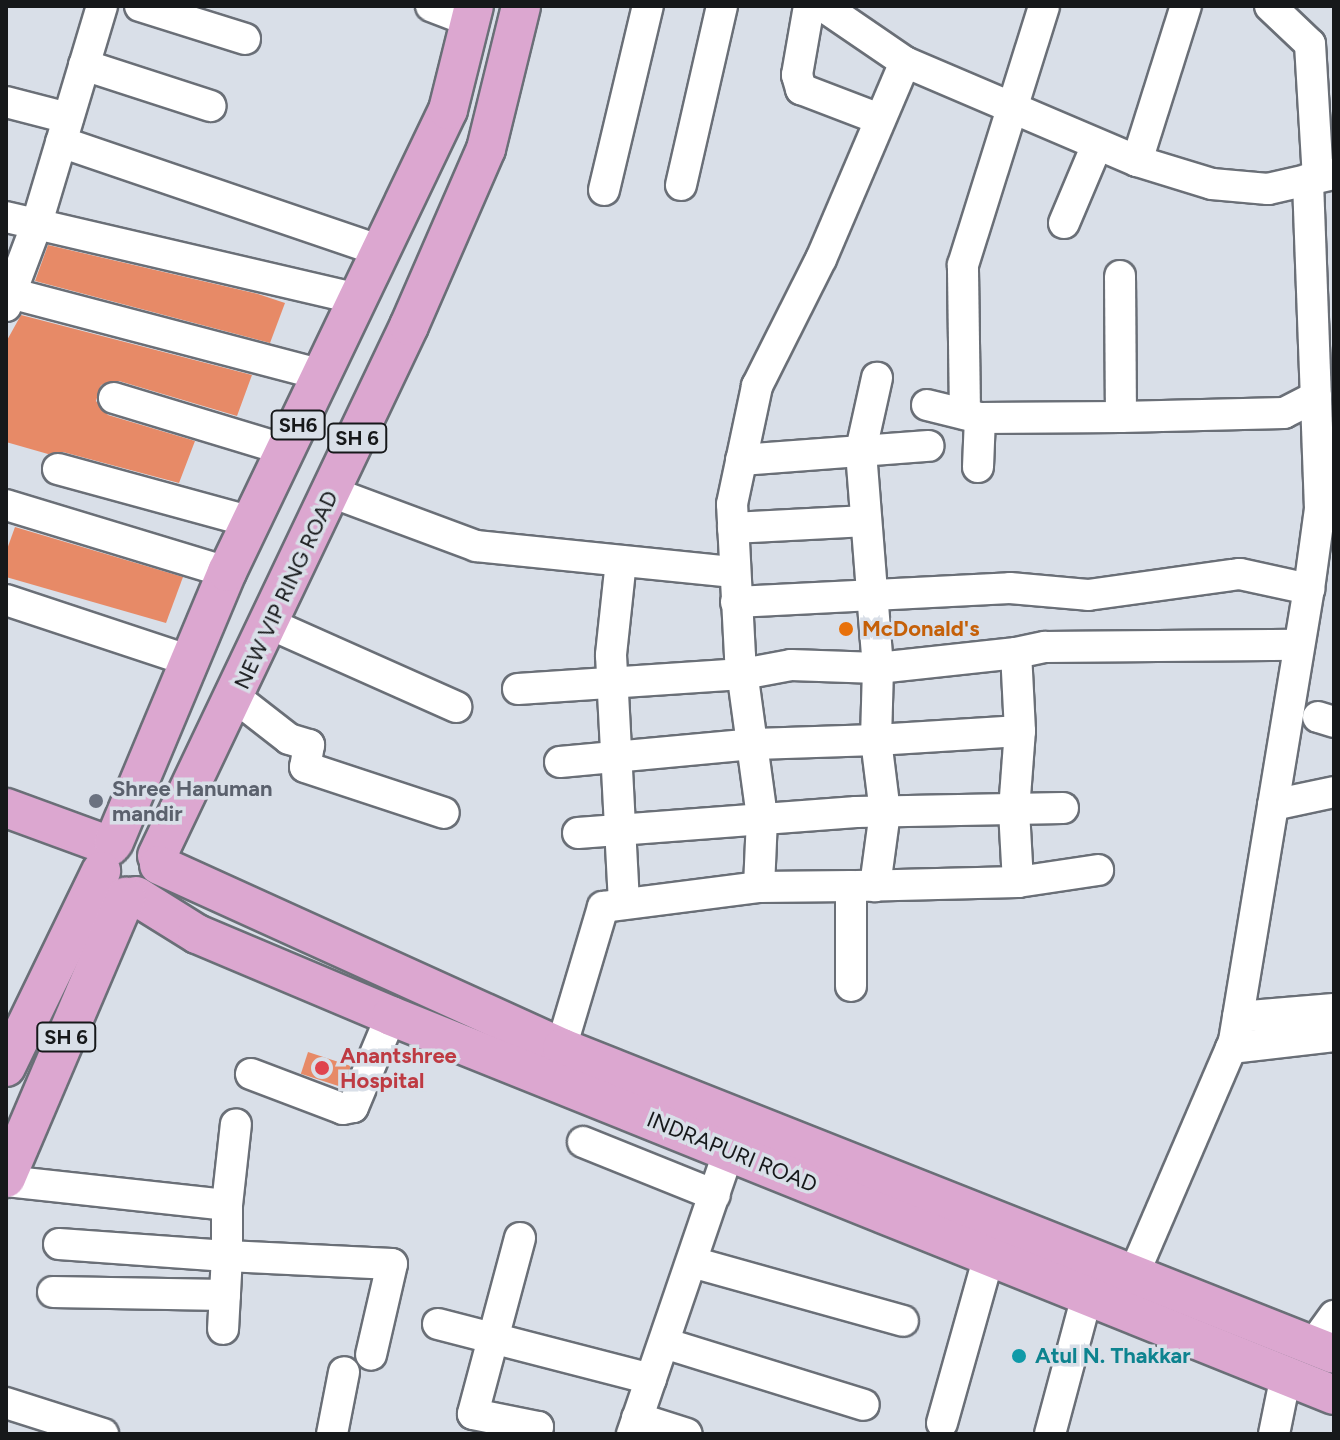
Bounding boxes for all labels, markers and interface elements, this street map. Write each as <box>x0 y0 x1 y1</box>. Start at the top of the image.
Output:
road number: SH6 <box>270 409 326 441</box>
road number: SH 6 <box>327 422 387 454</box>
street label: NEW VIP RING ROAD <box>228 487 344 693</box>
place label: McDonald's <box>862 616 979 642</box>
marker: McDonald's <box>837 620 855 638</box>
place label: Shree Hanuman mandir <box>112 775 272 826</box>
marker: Shree Hanuman mandir <box>87 792 105 810</box>
road number: SH 6 <box>36 1021 96 1053</box>
place label: Anantshree Hospital <box>340 1042 457 1094</box>
marker: Anantshree Hospital <box>311 1057 333 1079</box>
street label: INDRAPURI ROAD <box>643 1106 821 1198</box>
place label: Atul N. Thakkar <box>1035 1343 1191 1369</box>
marker: Atul N. Thakkar <box>1010 1347 1028 1365</box>

